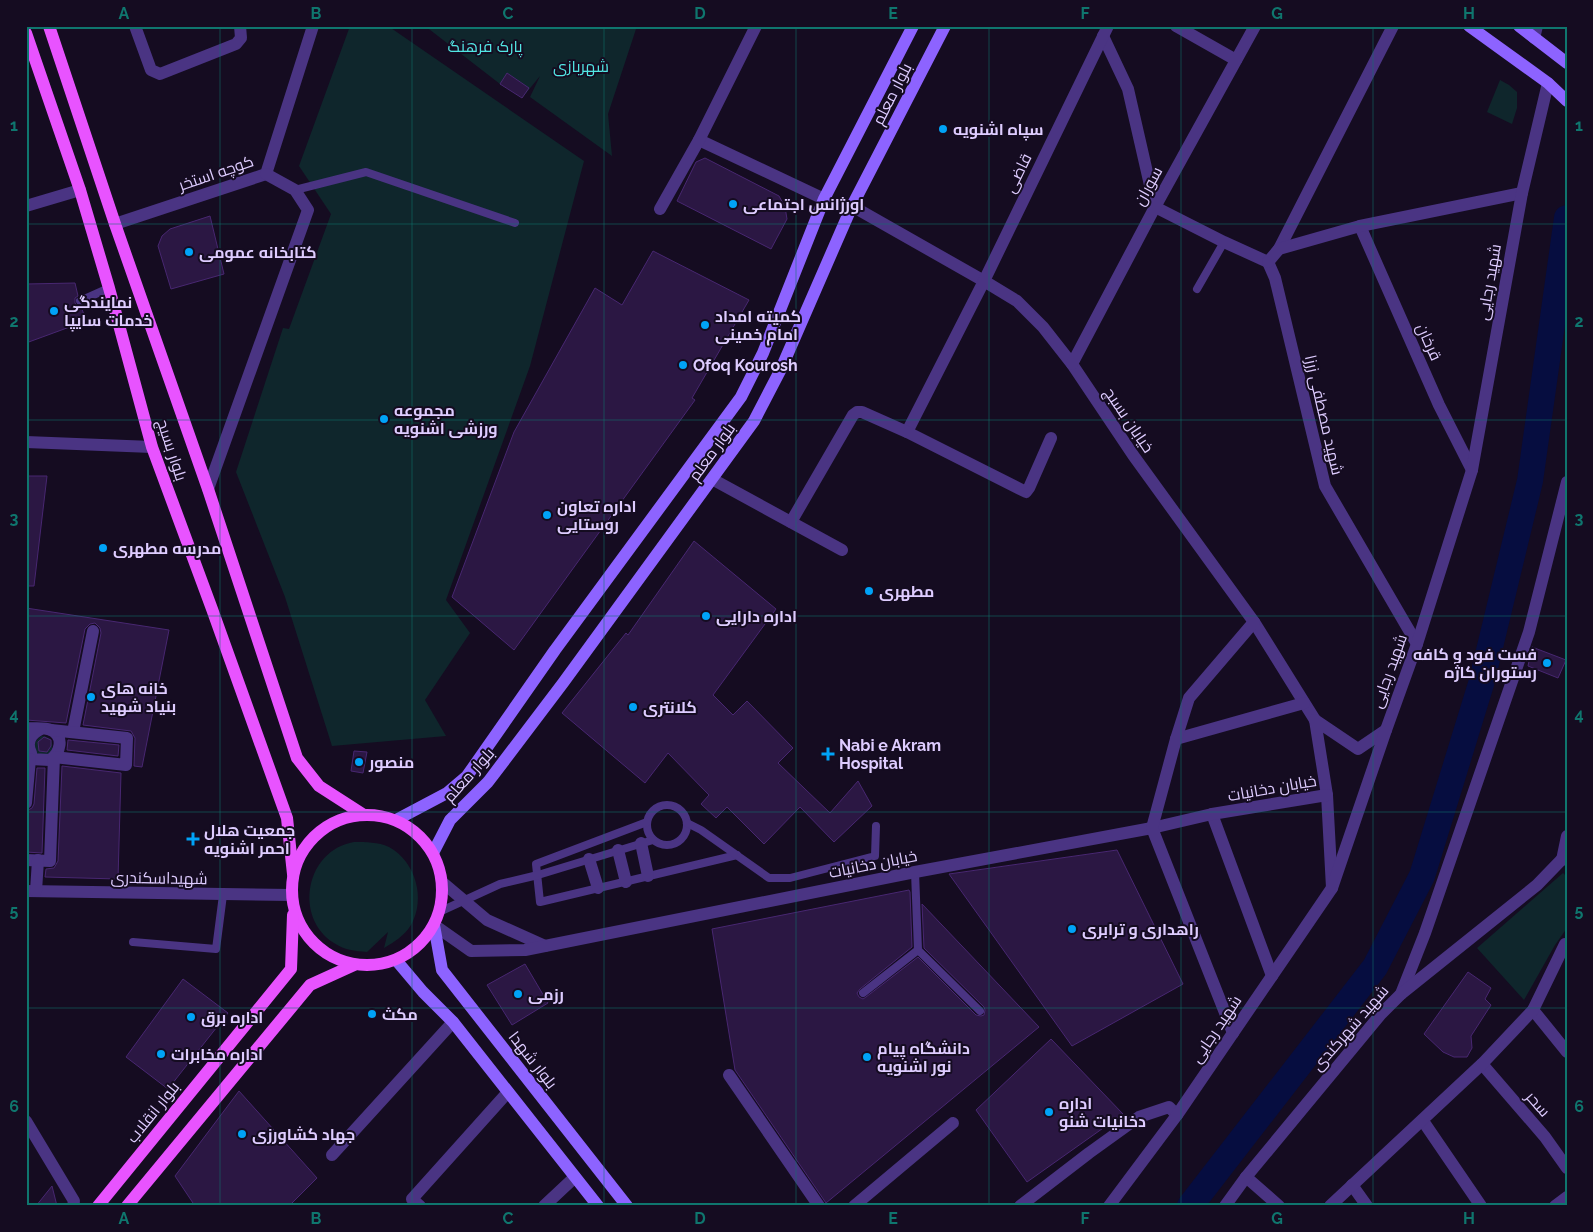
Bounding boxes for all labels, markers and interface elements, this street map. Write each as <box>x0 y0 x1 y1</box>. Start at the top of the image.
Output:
text: A <box>119 4 130 23</box>
text: B <box>311 4 322 23</box>
text: C <box>503 4 514 23</box>
text: D <box>694 4 706 23</box>
text: E <box>888 4 898 23</box>
text: F <box>1080 4 1090 23</box>
text: G <box>1271 4 1283 23</box>
text: H <box>1463 4 1475 23</box>
park label: پارک فرهنگ <box>448 37 523 58</box>
park label: شهربازی <box>553 57 609 77</box>
street label: بلوار معلم <box>868 60 917 129</box>
text: 1 <box>10 116 18 135</box>
text: 1 <box>1575 116 1583 135</box>
place label: سپاه اشنویه <box>953 120 1044 141</box>
marker: سپاه اشنویه <box>937 123 949 135</box>
street label: قاضی <box>1000 150 1037 196</box>
street label: کوچه استخر <box>175 151 257 197</box>
street label: سوران <box>1130 163 1167 209</box>
place label: اورژانس اجتماعی <box>743 195 864 214</box>
marker: اورژانس اجتماعی <box>727 198 739 210</box>
street label: شهید رجایی <box>1473 242 1506 322</box>
place label: کتابخانه عمومی <box>199 243 317 262</box>
marker: کتابخانه عمومی <box>183 246 195 258</box>
place label: نمایندگی خدمات سایپا <box>64 293 153 332</box>
marker: نمایندگی خدمات سایپا <box>48 305 60 317</box>
place label: کمیته امداد امام خمینی <box>715 307 801 346</box>
text: 2 <box>9 312 19 331</box>
text: 2 <box>1574 312 1584 331</box>
marker: کمیته امداد امام خمینی <box>699 319 711 331</box>
street label: قرخان <box>1412 320 1446 364</box>
street label: شهید مصطفی زرزا <box>1300 353 1347 477</box>
place label: Ofoq Kourosh <box>693 356 798 375</box>
marker: Ofoq Kourosh <box>677 359 689 371</box>
street label: خیابان بسبچ <box>1099 384 1158 457</box>
place label: مجموعه ورزشی اشنویه <box>394 401 498 438</box>
marker: مجموعه ورزشی اشنویه <box>378 413 390 425</box>
street label: بلوار بسیج <box>151 417 191 484</box>
street label: بلوار معلم <box>685 419 741 486</box>
place label: اداره تعاون روستایی <box>557 497 636 534</box>
text: 3 <box>10 509 19 528</box>
marker: اداره تعاون روستایی <box>541 509 553 521</box>
text: 3 <box>1575 509 1584 528</box>
place label: مدرسه مطهری <box>113 539 221 558</box>
marker: مدرسه مطهری <box>97 542 109 554</box>
place label: مطهری <box>879 582 934 601</box>
marker: مطهری <box>863 585 875 597</box>
place label: اداره دارایی <box>716 607 797 626</box>
marker: اداره دارایی <box>700 610 712 622</box>
street label: شهید رجایی <box>1367 631 1412 711</box>
place label: فست فود و کافه رستوران کاژه <box>1413 645 1537 682</box>
marker: فست فود و کافه رستوران کاژه <box>1541 657 1553 669</box>
place label: خانه های بنیاد شهید <box>101 679 176 716</box>
marker: خانه های بنیاد شهید <box>85 691 97 703</box>
place label: کلانتری <box>643 698 697 717</box>
marker: کلانتری <box>627 701 639 713</box>
text: 4 <box>9 705 19 724</box>
text: 4 <box>1574 705 1584 724</box>
place label: Nabi e Akram Hospital <box>839 736 941 773</box>
street label: بلوار معلم <box>440 744 500 808</box>
marker: Nabi e Akram Hospital <box>821 747 835 761</box>
place label: منصور <box>368 753 414 772</box>
marker: منصور <box>353 756 365 768</box>
street label: خیابان دخانیات <box>1226 771 1318 806</box>
place label: جمعیت هلال احمر اشنویه <box>204 821 295 858</box>
marker: جمعیت هلال احمر اشنویه <box>186 832 200 846</box>
street label: خیابان دخانیات <box>827 846 919 883</box>
street label: شهیداسکندری <box>110 868 208 889</box>
text: 5 <box>10 901 19 920</box>
text: 5 <box>1575 901 1584 920</box>
place label: راهداری و ترابری <box>1082 920 1199 939</box>
marker: راهداری و ترابری <box>1066 923 1078 935</box>
street label: شهید شهرکندی <box>1308 981 1393 1075</box>
place label: رزمی <box>528 985 564 1004</box>
marker: رزمی <box>512 988 524 1000</box>
street label: شهید رجایی <box>1186 992 1246 1067</box>
place label: مکث <box>382 1005 418 1024</box>
place label: اداره برق <box>201 1008 263 1027</box>
marker: مکث <box>366 1008 378 1020</box>
marker: اداره برق <box>185 1011 197 1023</box>
street label: بلوار شهدا <box>504 1027 561 1093</box>
place label: دانشگاه پیام نور اشنویه <box>877 1039 970 1076</box>
place label: اداره مخابرات <box>171 1045 263 1064</box>
marker: اداره مخابرات <box>155 1048 167 1060</box>
marker: دانشگاه پیام نور اشنویه <box>861 1051 873 1063</box>
street label: بلوار انقلاب <box>123 1078 183 1146</box>
street label: سحر <box>1521 1087 1554 1121</box>
place label: اداره دخانیات شنو <box>1059 1094 1146 1131</box>
text: 6 <box>9 1097 19 1116</box>
text: 6 <box>1574 1097 1584 1116</box>
marker: اداره دخانیات شنو <box>1043 1106 1055 1118</box>
place label: جهاد کشاورزی <box>252 1125 355 1144</box>
marker: جهاد کشاورزی <box>236 1128 248 1140</box>
text: A <box>119 1209 130 1228</box>
text: B <box>311 1209 322 1228</box>
text: C <box>503 1209 514 1228</box>
text: D <box>694 1209 706 1228</box>
text: E <box>888 1209 898 1228</box>
text: F <box>1080 1209 1090 1228</box>
text: G <box>1271 1209 1283 1228</box>
text: H <box>1463 1209 1475 1228</box>

